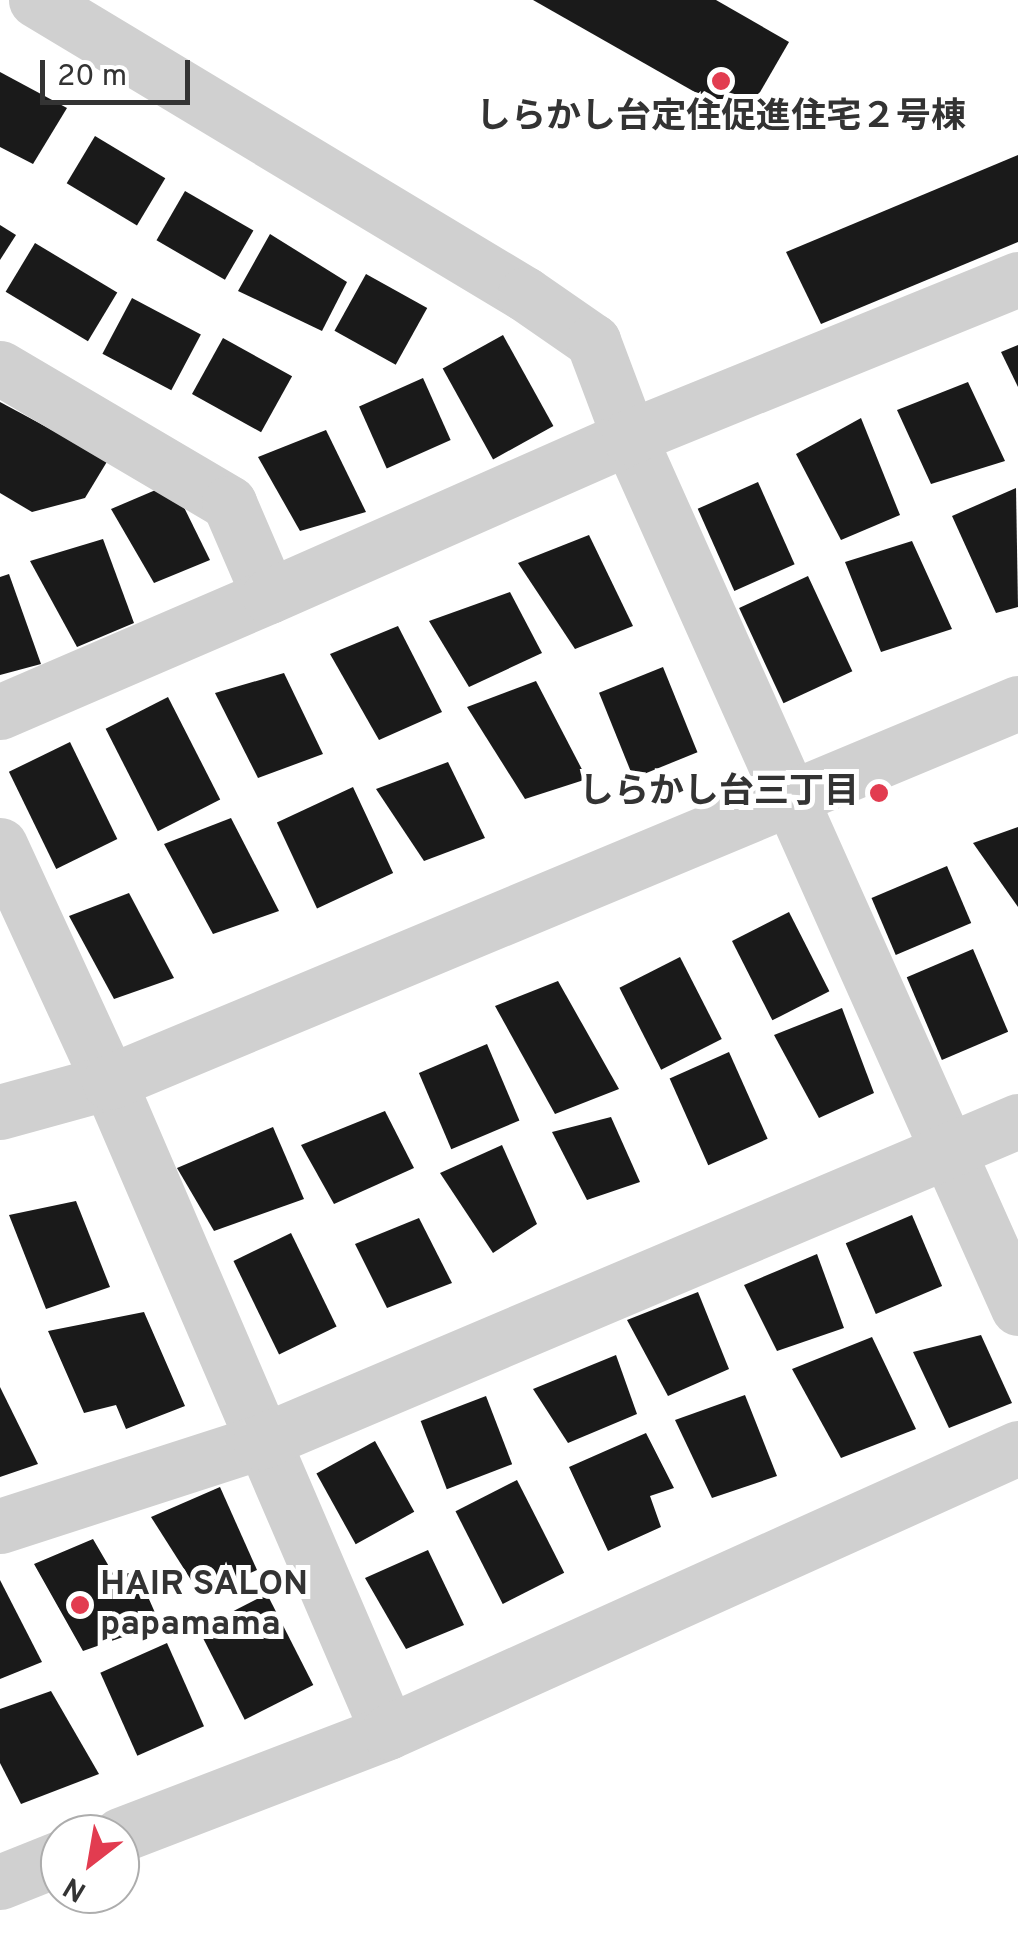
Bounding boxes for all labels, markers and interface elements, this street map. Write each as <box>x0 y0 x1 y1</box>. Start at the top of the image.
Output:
scale bar <box>45 40 195 102</box>
text: 20 m <box>57 59 127 96</box>
marker: しらかし台定住促進住宅２号棟 <box>710 70 732 92</box>
place label: しらかし台定住促進住宅２号棟 <box>476 97 966 139</box>
place label: しらかし台三丁目 <box>579 772 859 814</box>
marker: しらかし台三丁目 <box>868 782 890 804</box>
place label: HAIR SALON papamama <box>100 1564 308 1646</box>
marker: HAIR SALON papamama <box>69 1594 91 1616</box>
north arrow <box>40 1814 140 1914</box>
text: N <box>58 1867 93 1909</box>

